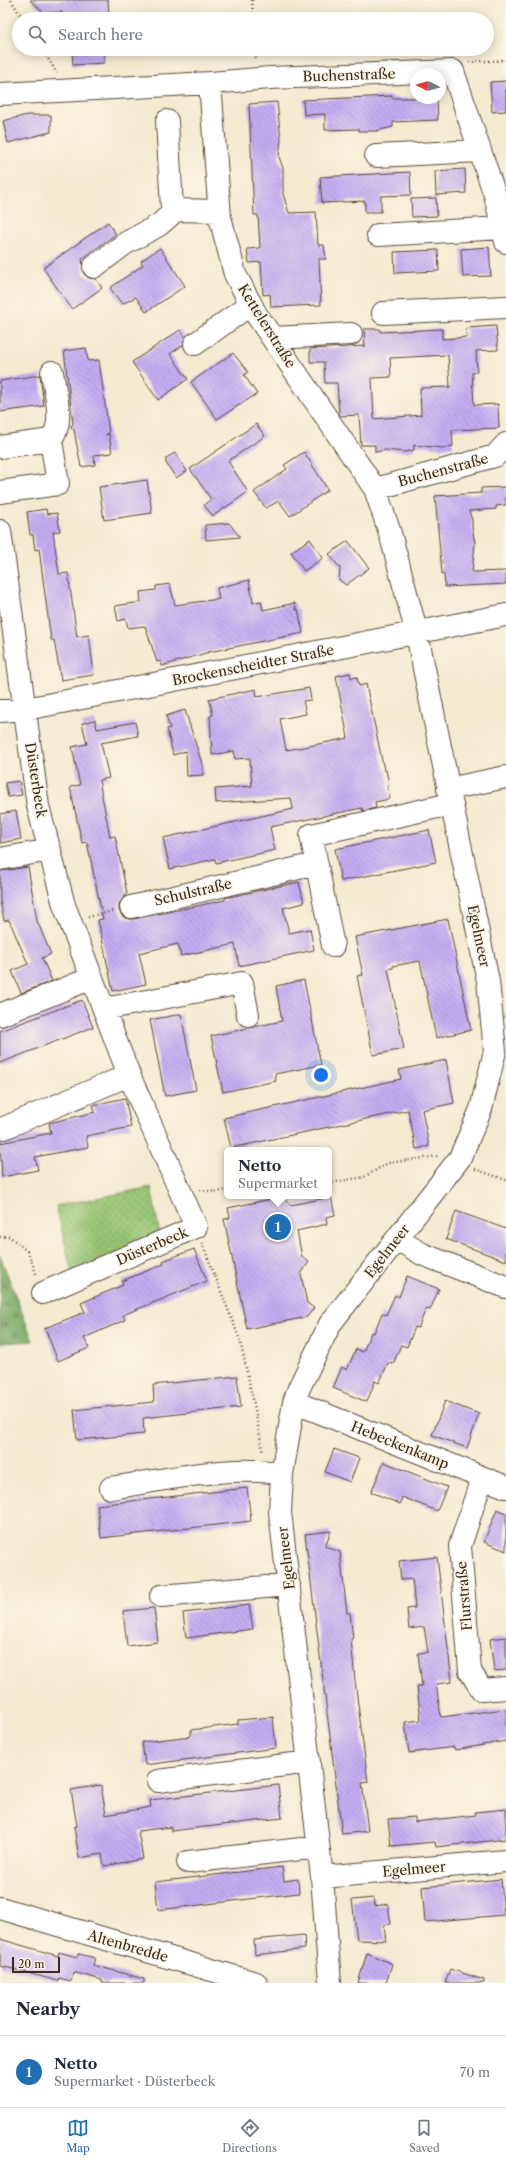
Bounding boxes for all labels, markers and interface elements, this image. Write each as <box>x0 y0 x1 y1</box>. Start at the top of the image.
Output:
search box <box>12 12 494 56</box>
icon: search <box>26 23 48 45</box>
text: Search here <box>58 25 143 44</box>
street label: Buchenstraße <box>302 64 396 86</box>
north arrow <box>410 68 446 104</box>
street label: Kettelerstraße <box>234 281 300 372</box>
street label: Buchenstraße <box>396 449 490 491</box>
street label: Brockenscheidter Straße <box>170 640 336 690</box>
street label: Düsterbeck <box>21 741 51 820</box>
street label: Schulstraße <box>152 874 234 910</box>
street label: Egelmeer <box>464 903 494 969</box>
your location <box>311 1065 331 1085</box>
popup <box>224 1147 332 1199</box>
text: Netto <box>238 1156 281 1175</box>
text: Supermarket <box>238 1175 318 1191</box>
pin: 1 <box>265 1212 291 1242</box>
street label: Egelmeer <box>360 1220 414 1282</box>
street label: Düsterbeck <box>113 1222 191 1269</box>
street label: Hebeckenkamp <box>348 1417 452 1473</box>
street label: Egelmeer <box>273 1525 299 1591</box>
street label: Flurstraße <box>452 1560 476 1631</box>
street label: Egelmeer <box>382 1857 447 1881</box>
street label: Altenbredde <box>85 1926 171 1966</box>
scale bar <box>12 1955 60 1974</box>
text: 20 m <box>18 1957 44 1971</box>
text: Nearby <box>16 1999 80 2019</box>
text: Netto <box>54 2054 97 2073</box>
text: 1 <box>26 2064 32 2080</box>
text: 70 m <box>460 2064 490 2080</box>
text: Supermarket · Düsterbeck <box>54 2073 215 2089</box>
tab: Map <box>66 2117 90 2155</box>
tab: Directions <box>222 2117 277 2155</box>
tab: Saved <box>409 2117 440 2155</box>

